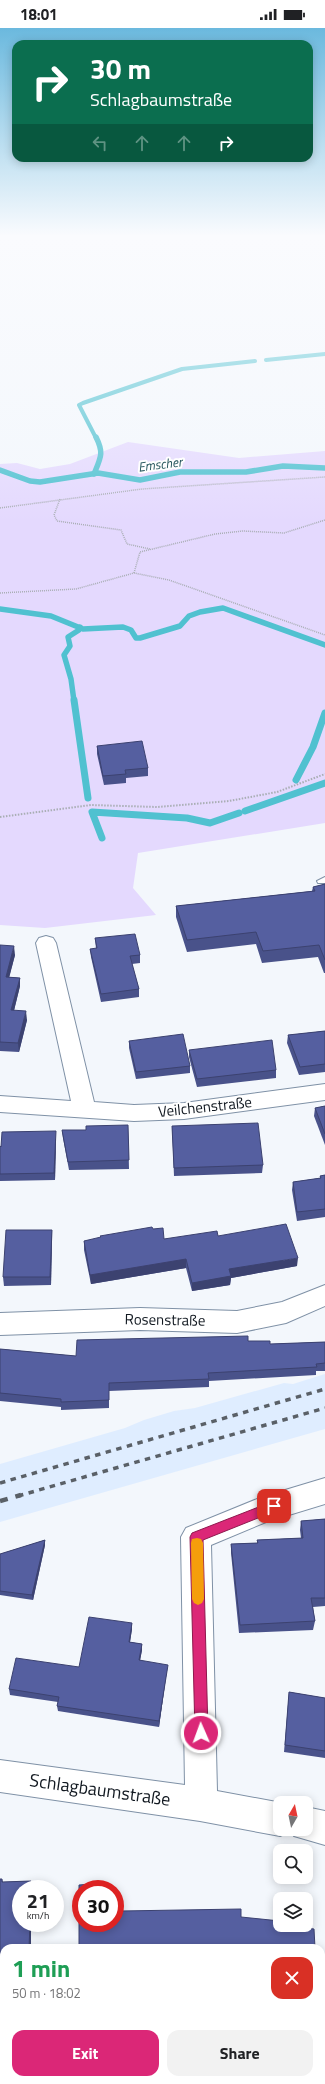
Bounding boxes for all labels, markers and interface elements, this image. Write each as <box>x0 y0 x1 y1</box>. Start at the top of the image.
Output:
text: 18:01 <box>20 3 57 26</box>
text: 30 m <box>90 47 151 90</box>
icon: right <box>24 56 76 108</box>
text: Schlagbaumstraße <box>90 86 232 113</box>
icon: left <box>89 132 111 154</box>
icon: ahead <box>131 132 153 154</box>
icon: ahead <box>173 132 195 154</box>
icon: right <box>215 132 237 154</box>
water label: Emscher <box>137 451 185 477</box>
street label: Veilchenstraße <box>157 1090 253 1123</box>
street label: Rosenstraße <box>124 1307 206 1332</box>
pin <box>257 1489 291 1523</box>
icon: arrive <box>263 1495 285 1517</box>
position arrow <box>180 1712 222 1754</box>
street label: Schlagbaumstraße <box>28 1766 172 1813</box>
north arrow <box>273 1796 313 1836</box>
map controls <box>273 1796 313 1932</box>
button: search <box>273 1844 313 1884</box>
speed limit sign: 30 <box>72 1880 124 1932</box>
text: 21 <box>27 1885 49 1916</box>
button: layers <box>273 1892 313 1932</box>
text: km/h <box>27 1908 49 1923</box>
text: 1 min <box>12 1950 70 1986</box>
button: close <box>271 1957 313 1999</box>
text: 50 m · 18:02 <box>12 1983 81 2003</box>
button: Exit <box>12 2030 159 2076</box>
button: Share <box>167 2030 313 2076</box>

